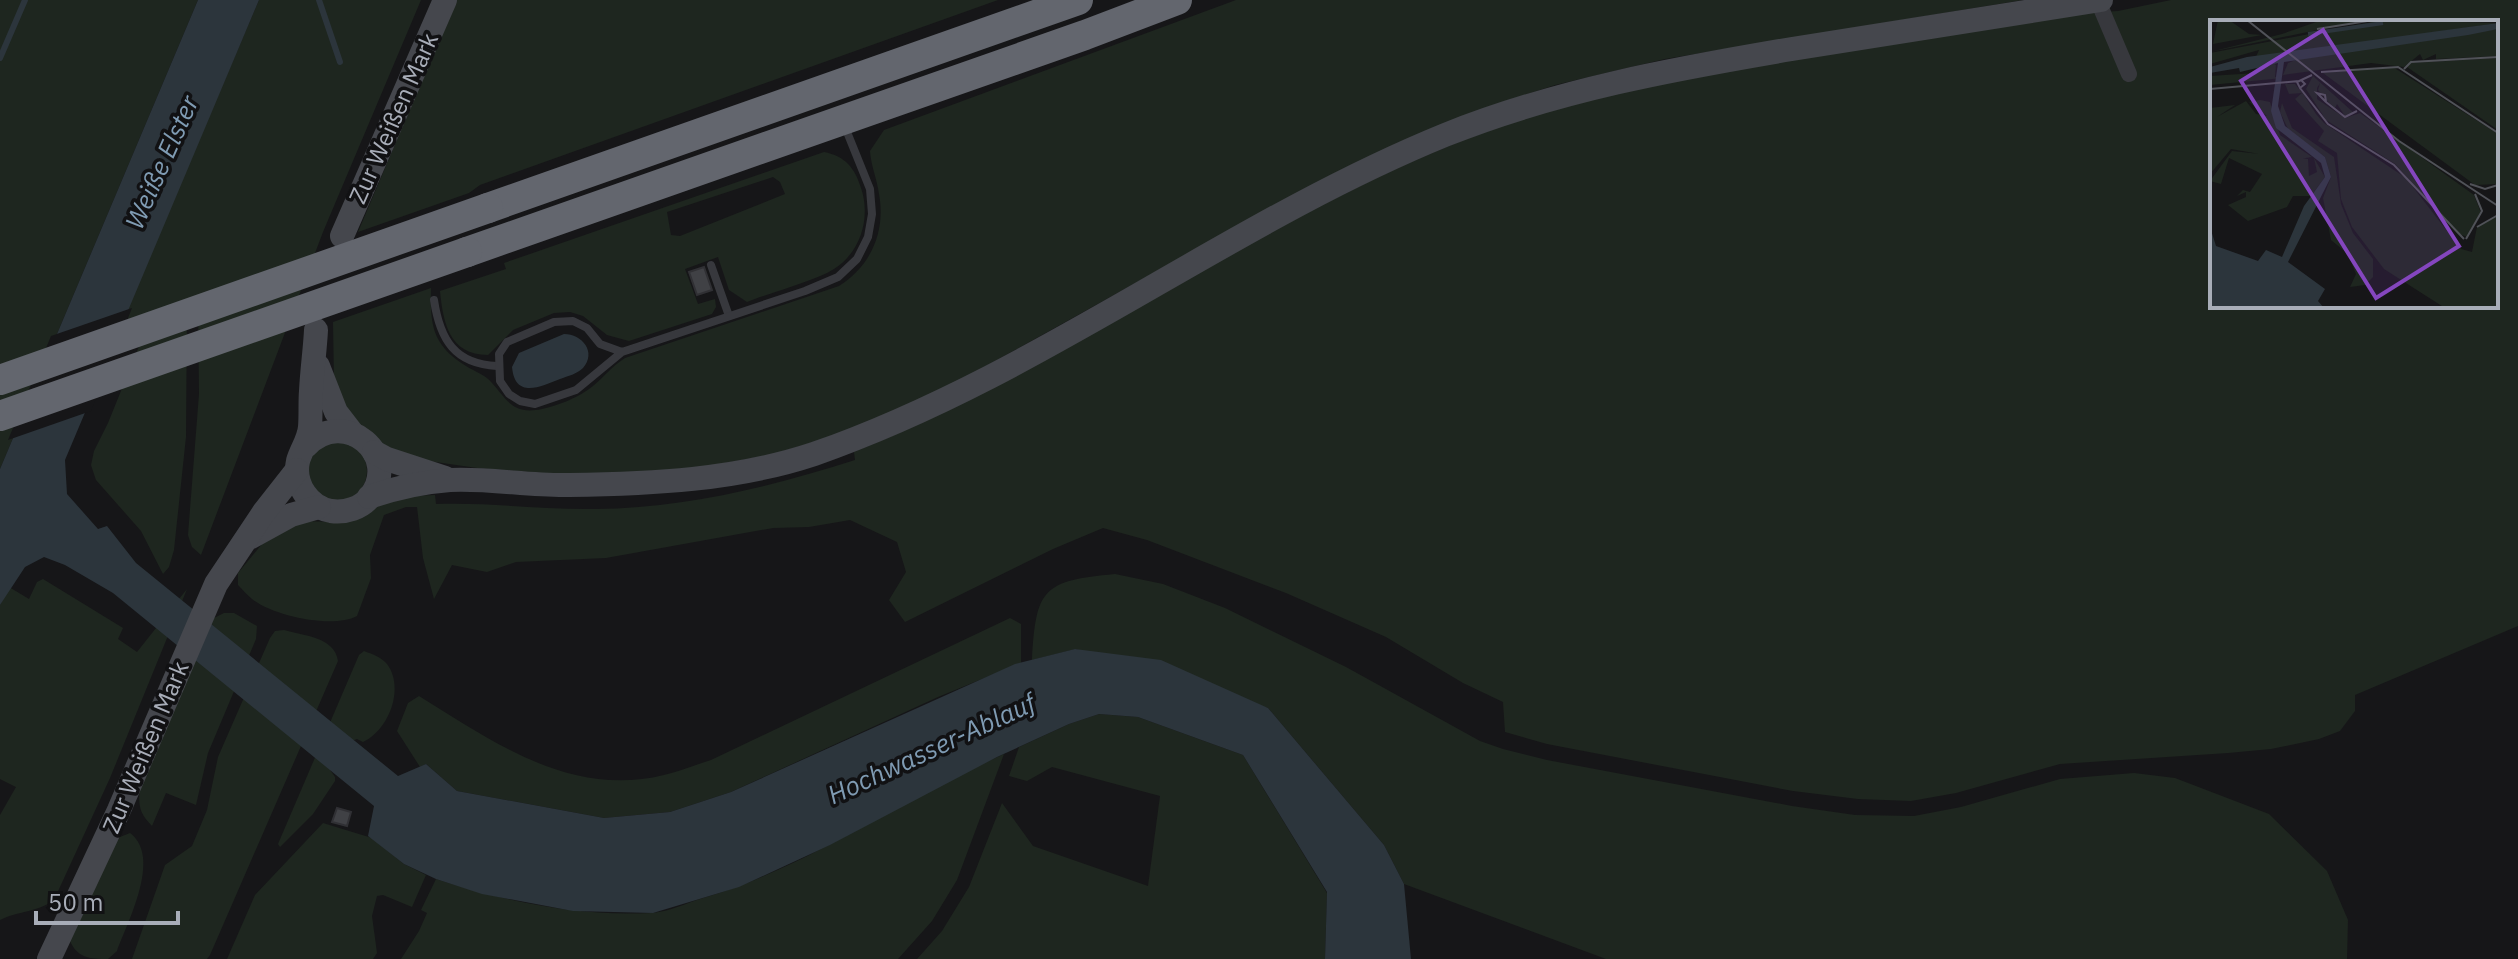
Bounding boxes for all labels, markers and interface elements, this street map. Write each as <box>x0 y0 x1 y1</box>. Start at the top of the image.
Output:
inset map <box>2210 20 2498 308</box>
street label: Zur Weißen Mark <box>341 27 445 208</box>
water label: Weiße Elster <box>116 89 206 234</box>
street label: Zur Weißen Mark <box>94 656 196 838</box>
water label: Hochwasser-Ablauf <box>822 684 1043 811</box>
scale bar <box>36 875 178 925</box>
text: 50 m <box>48 886 103 918</box>

